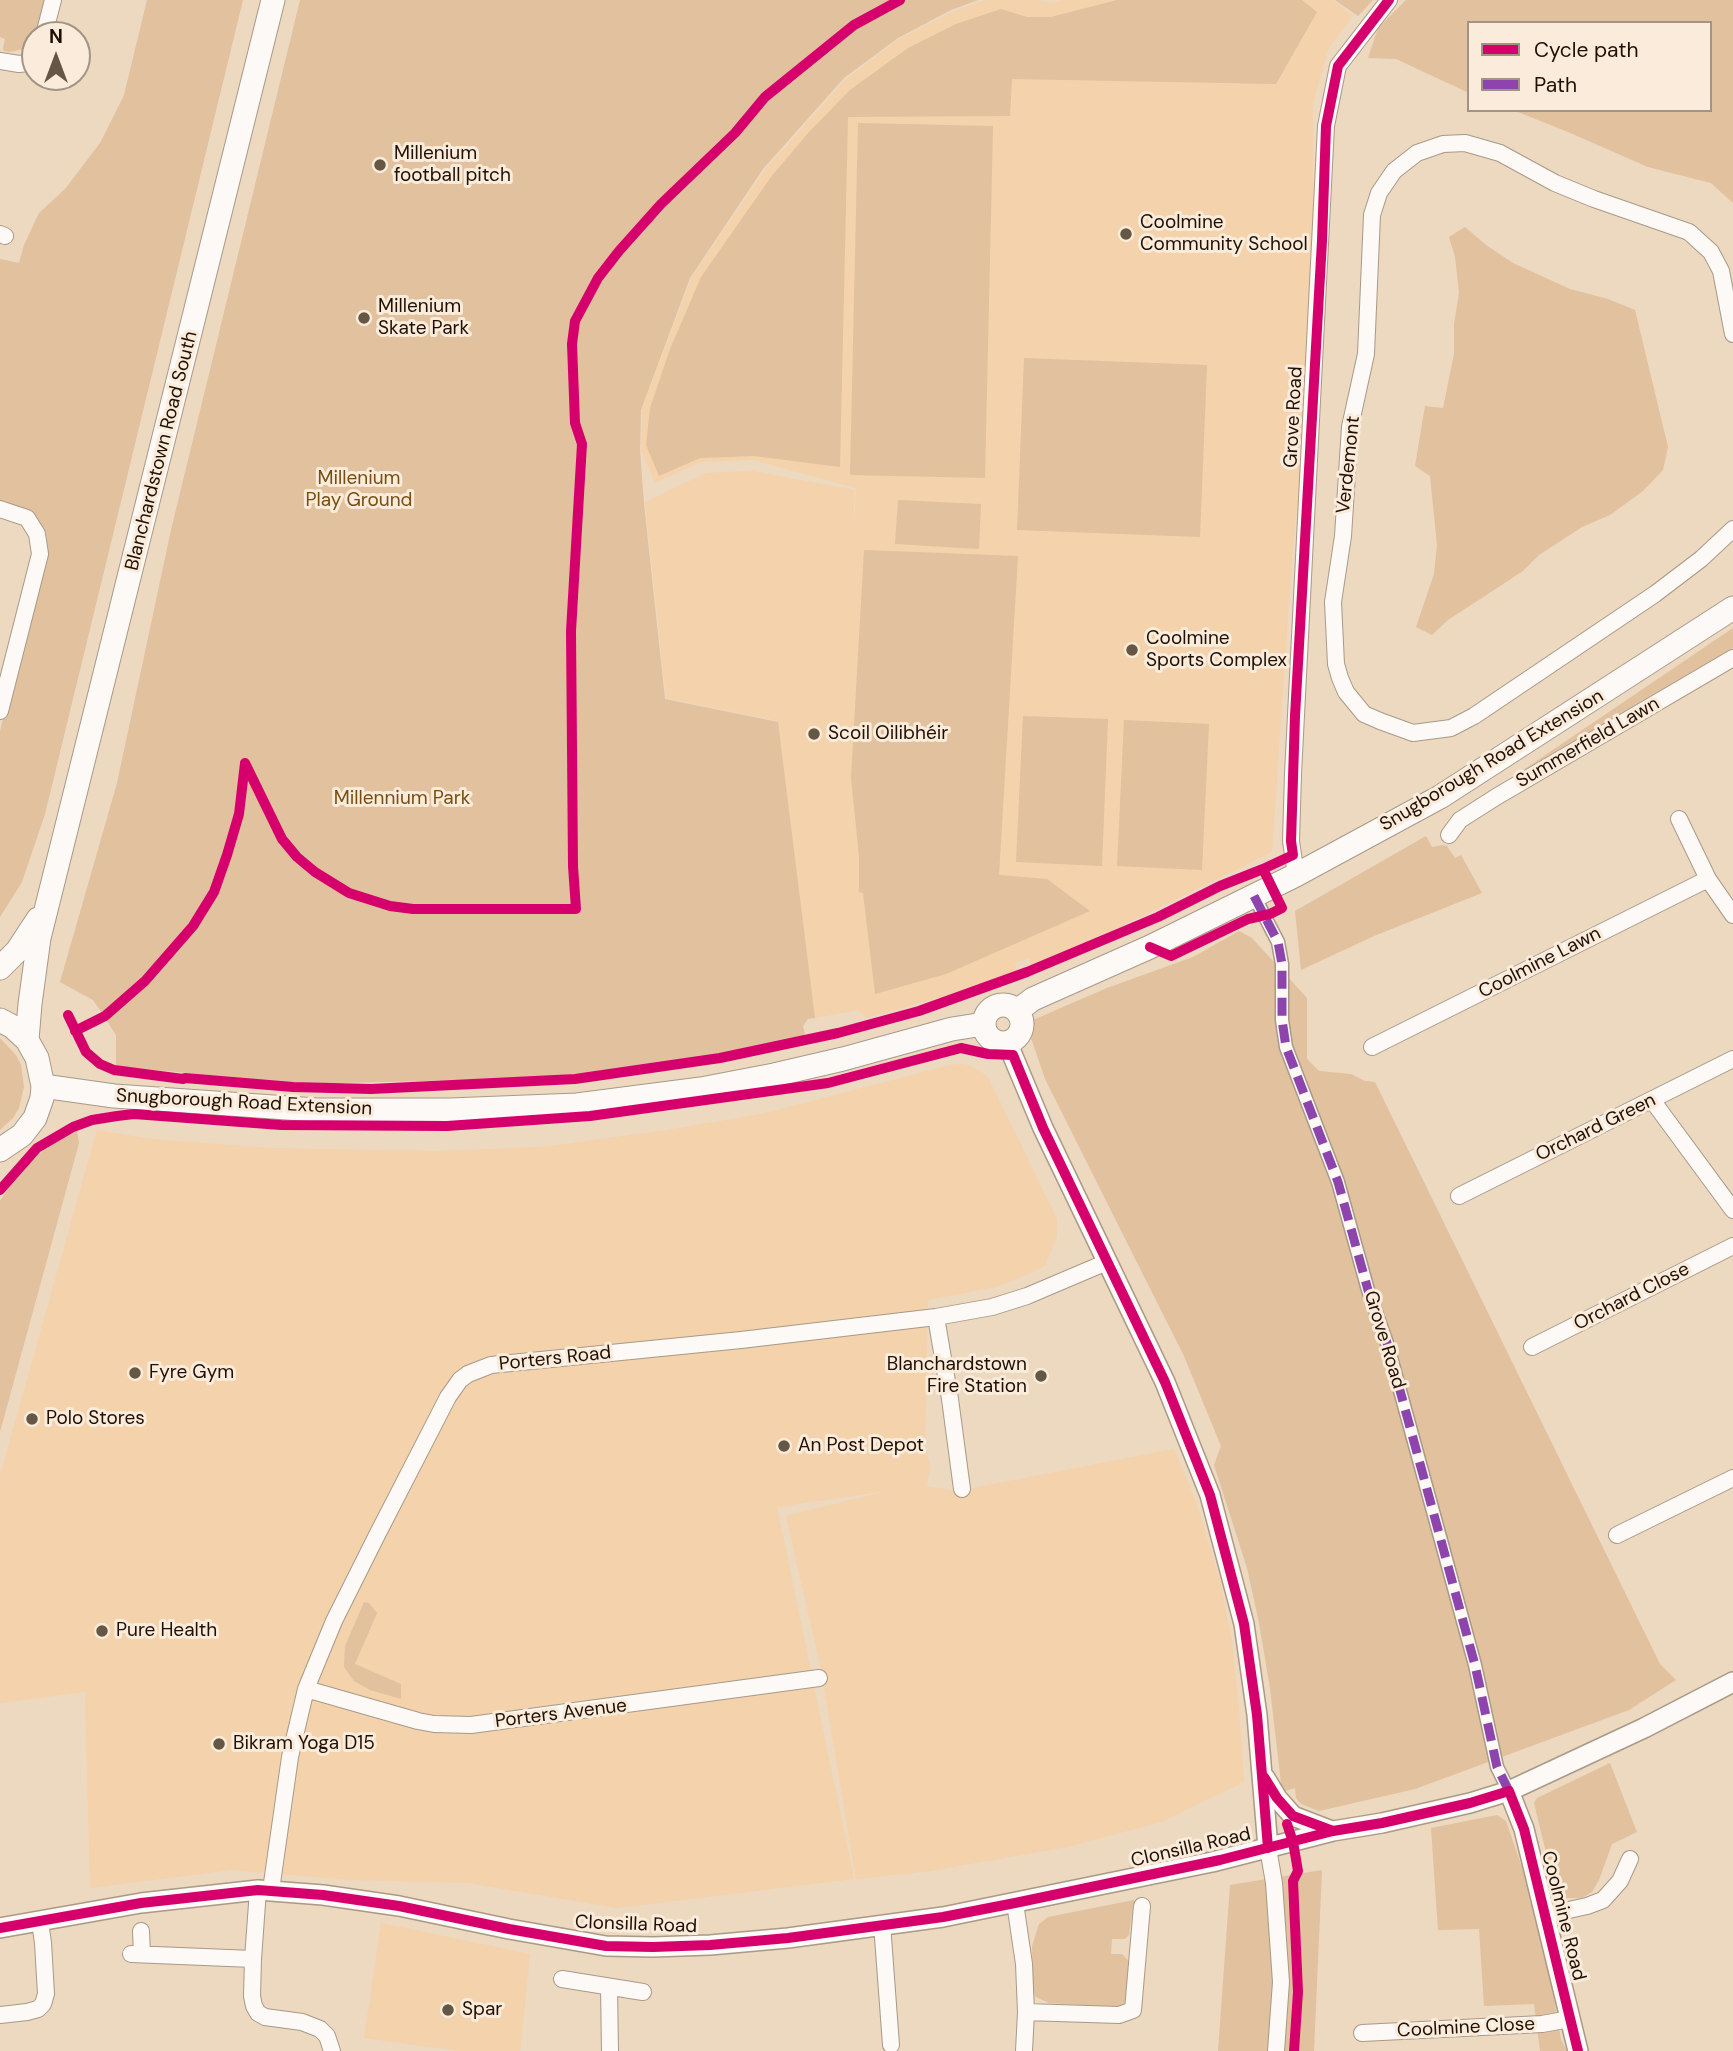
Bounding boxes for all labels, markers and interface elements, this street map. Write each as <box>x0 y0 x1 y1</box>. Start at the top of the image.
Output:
north arrow <box>21 21 91 91</box>
legend <box>1467 21 1712 112</box>
text: N <box>49 24 63 49</box>
text: Cycle path <box>1534 36 1639 64</box>
text: Path <box>1534 71 1577 99</box>
place label: Millenium football pitch <box>394 143 511 187</box>
marker: Millenium football pitch <box>372 157 388 173</box>
place label: Coolmine Community School <box>1140 212 1308 256</box>
marker: Coolmine Community School <box>1118 226 1134 242</box>
place label: Millenium Skate Park <box>378 296 469 340</box>
marker: Millenium Skate Park <box>356 310 372 326</box>
street label: Blanchardstown Road South <box>121 329 203 573</box>
street label: Grove Road <box>1280 366 1308 468</box>
street label: Verdemont <box>1333 415 1365 515</box>
park label: Millenium Play Ground <box>306 468 412 512</box>
place label: Coolmine Sports Complex <box>1146 628 1287 672</box>
marker: Coolmine Sports Complex <box>1124 642 1140 658</box>
street label: Snugborough Road Extension <box>1376 685 1608 837</box>
street label: Summerfield Lawn <box>1512 693 1664 793</box>
place label: Scoil Oilibhéir <box>828 723 948 745</box>
marker: Scoil Oilibhéir <box>806 726 822 742</box>
park label: Millennium Park <box>334 788 470 810</box>
street label: Coolmine Lawn <box>1475 922 1605 1004</box>
street label: Snugborough Road Extension <box>115 1085 373 1121</box>
street label: Orchard Green <box>1532 1089 1660 1167</box>
street label: Orchard Close <box>1570 1258 1694 1336</box>
street label: Grove Road <box>1358 1288 1410 1392</box>
street label: Porters Road <box>498 1342 612 1376</box>
place label: Blanchardstown Fire Station <box>887 1354 1027 1398</box>
place label: Fyre Gym <box>149 1362 234 1384</box>
marker: Fyre Gym <box>127 1365 143 1381</box>
marker: Blanchardstown Fire Station <box>1033 1368 1049 1384</box>
place label: Polo Stores <box>46 1408 145 1430</box>
marker: Polo Stores <box>24 1411 40 1427</box>
place label: An Post Depot <box>798 1435 924 1457</box>
marker: An Post Depot <box>776 1438 792 1454</box>
place label: Pure Health <box>116 1620 217 1642</box>
marker: Pure Health <box>94 1623 110 1639</box>
street label: Porters Avenue <box>494 1695 628 1733</box>
place label: Bikram Yoga D15 <box>233 1733 375 1755</box>
marker: Bikram Yoga D15 <box>211 1736 227 1752</box>
street label: Clonsilla Road <box>1129 1823 1253 1873</box>
street label: Coolmine Road <box>1536 1849 1590 1983</box>
street label: Clonsilla Road <box>575 1911 697 1939</box>
place label: Spar <box>462 1999 502 2021</box>
marker: Spar <box>440 2002 456 2018</box>
street label: Coolmine Close <box>1396 2013 1536 2043</box>

